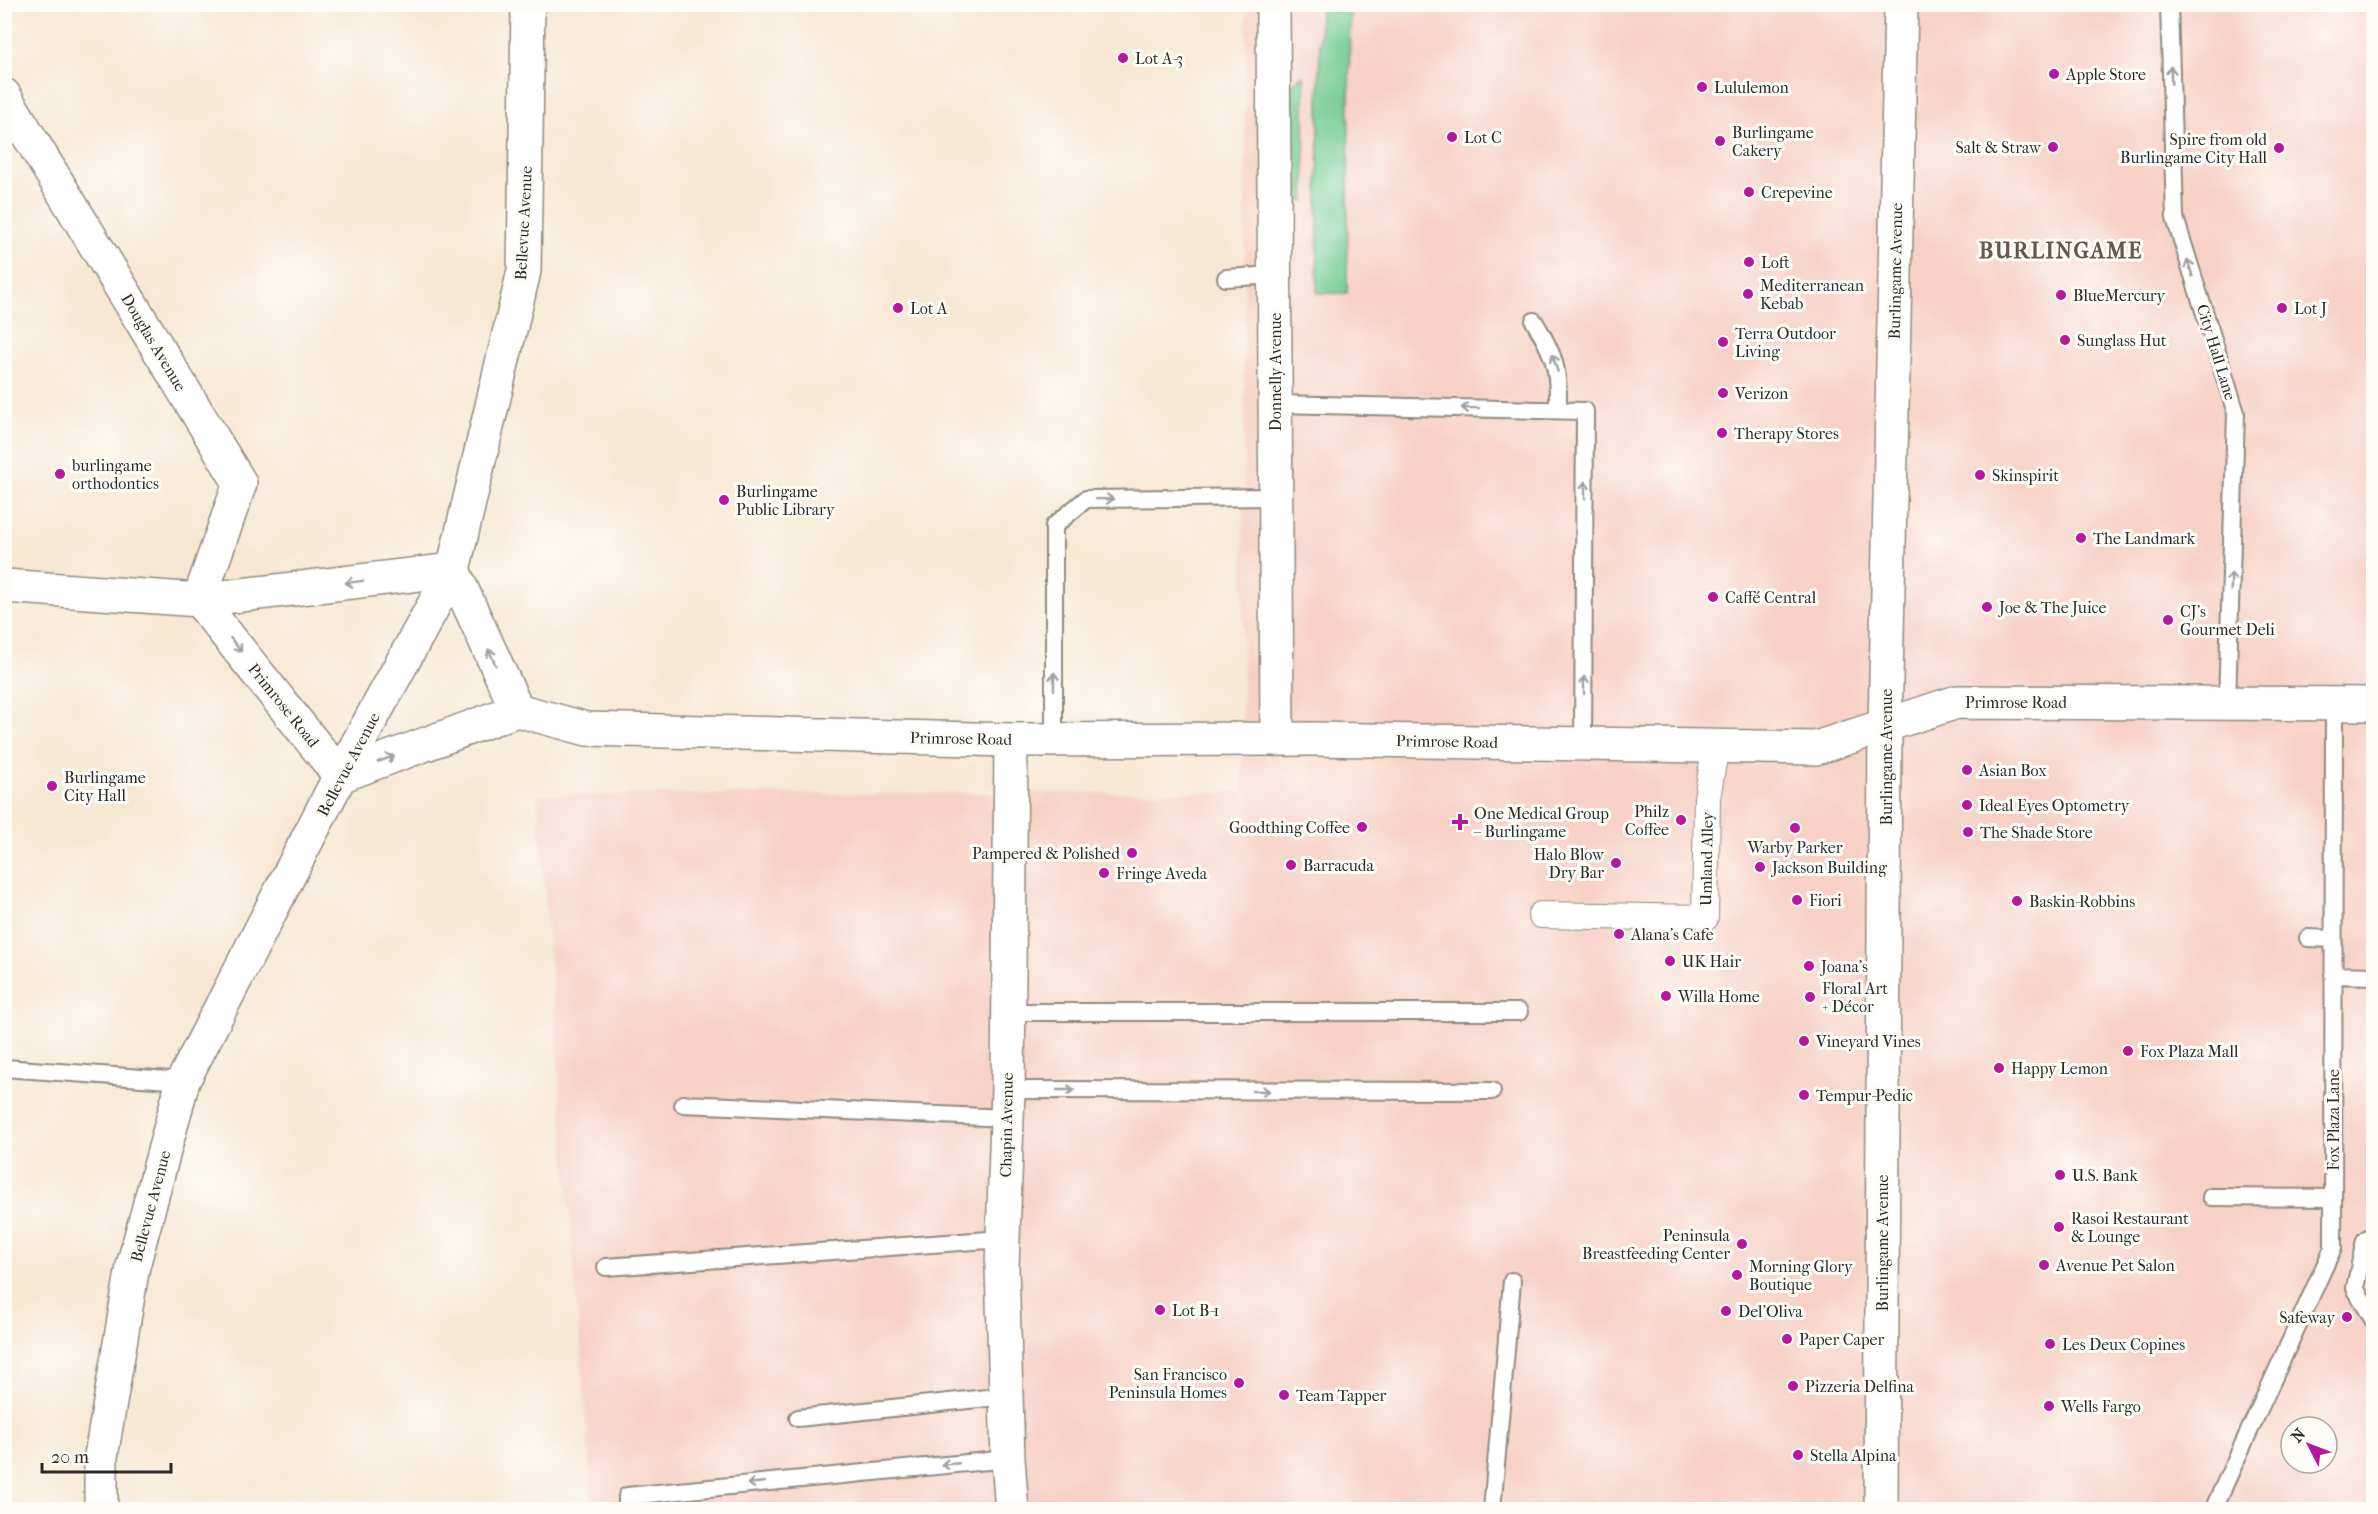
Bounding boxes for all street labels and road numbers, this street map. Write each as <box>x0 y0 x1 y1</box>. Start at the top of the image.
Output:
street label: Bellevue Avenue <box>511 165 536 281</box>
street label: Burlingame Avenue <box>1885 202 1906 340</box>
street label: Douglas Avenue <box>117 290 190 395</box>
street label: City Hall Lane <box>2193 302 2240 403</box>
street label: Donnelly Avenue <box>1266 313 1285 431</box>
street label: Primrose Road <box>244 660 323 751</box>
street label: Burlingame Avenue <box>1877 689 1896 825</box>
street label: Primrose Road <box>1965 693 2067 712</box>
street label: Bellevue Avenue <box>313 709 384 819</box>
street label: Primrose Road <box>910 728 1013 749</box>
street label: Primrose Road <box>1396 731 1499 752</box>
street label: Umland Alley <box>1696 811 1717 906</box>
street label: Fox Plaza Lane <box>2324 1069 2343 1171</box>
street label: Chapin Avenue <box>996 1072 1017 1178</box>
street label: Bellevue Avenue <box>126 1148 175 1264</box>
street label: Burlingame Avenue <box>1873 1175 1892 1311</box>

